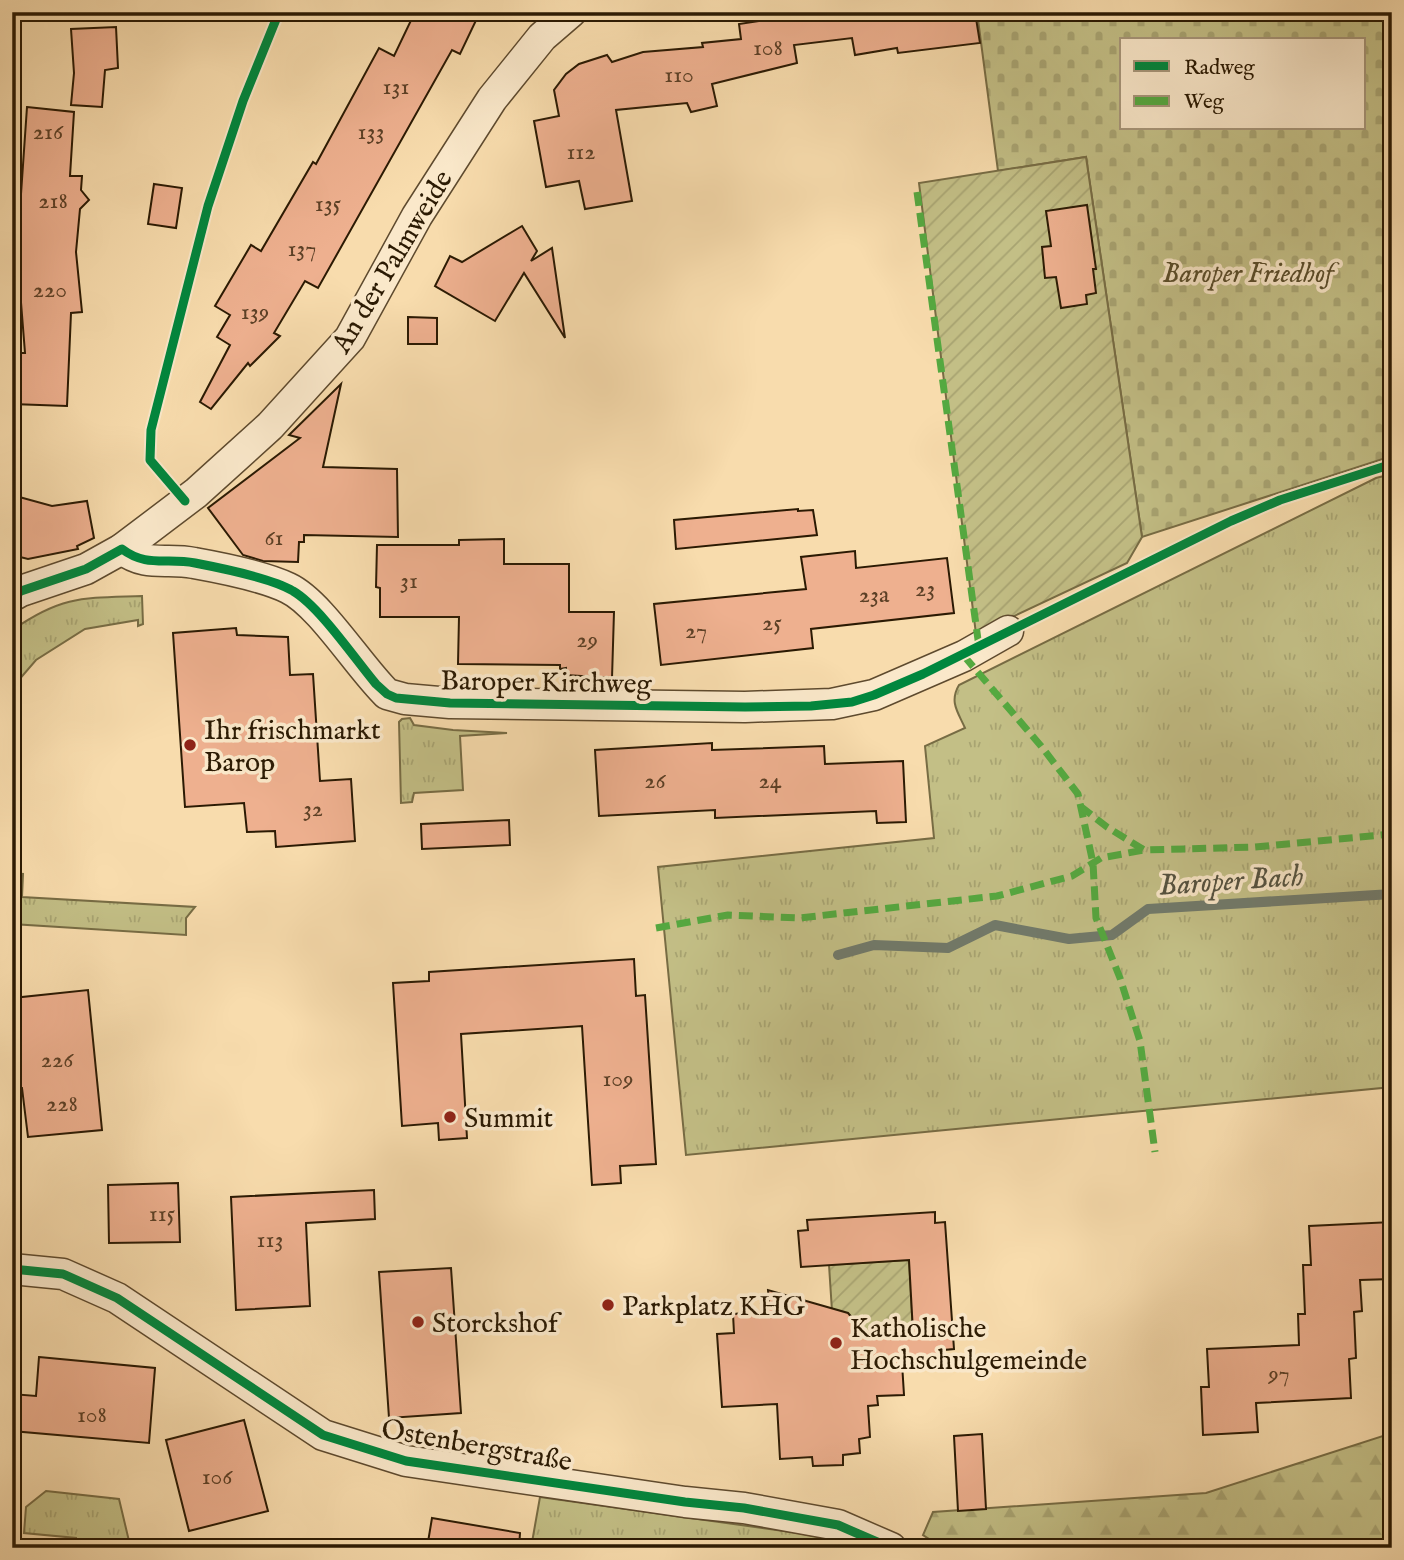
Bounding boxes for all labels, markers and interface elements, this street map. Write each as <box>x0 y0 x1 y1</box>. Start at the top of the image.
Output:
house number: 108 <box>753 33 783 64</box>
legend <box>1120 38 1366 130</box>
text: Radweg <box>1184 55 1255 82</box>
house number: 110 <box>664 60 694 91</box>
house number: 131 <box>383 72 409 103</box>
text: Weg <box>1184 89 1225 116</box>
house number: 216 <box>33 117 64 148</box>
house number: 133 <box>358 117 384 148</box>
house number: 112 <box>566 137 596 168</box>
street label: An der Palmweide <box>324 164 462 361</box>
house number: 218 <box>38 186 68 217</box>
house number: 135 <box>315 189 342 220</box>
house number: 137 <box>287 234 317 265</box>
park label: Baroper Friedhof <box>1162 257 1340 292</box>
house number: 220 <box>33 275 67 306</box>
house number: 139 <box>241 297 269 328</box>
house number: 61 <box>265 523 283 554</box>
house number: 31 <box>400 566 418 597</box>
house number: 23 <box>915 574 935 605</box>
house number: 23a <box>859 580 890 611</box>
house number: 25 <box>762 608 782 639</box>
house number: 27 <box>685 616 707 647</box>
house number: 29 <box>576 625 598 656</box>
street label: Baroper Kirchweg <box>440 664 653 703</box>
place label: Ihr frischmarkt Barop <box>204 714 381 781</box>
marker: Ihr frischmarkt Barop <box>182 737 198 753</box>
house number: 26 <box>644 766 667 797</box>
house number: 24 <box>758 766 782 797</box>
house number: 32 <box>303 794 323 825</box>
water label: Baroper Bach <box>1157 858 1305 906</box>
house number: 226 <box>41 1045 74 1076</box>
house number: 109 <box>602 1064 634 1095</box>
house number: 228 <box>46 1089 78 1120</box>
place label: Summit <box>464 1102 554 1137</box>
marker: Summit <box>442 1109 458 1125</box>
house number: 115 <box>149 1199 176 1230</box>
house number: 113 <box>257 1225 283 1256</box>
place label: Parkplatz KHG <box>622 1290 806 1325</box>
marker: Parkplatz KHG <box>600 1297 616 1313</box>
place label: Storckshof <box>432 1307 563 1342</box>
place label: Katholische Hochschulgemeinde <box>850 1312 1087 1379</box>
marker: Storckshof <box>410 1314 426 1330</box>
marker: Katholische Hochschulgemeinde <box>828 1335 844 1351</box>
house number: 97 <box>1267 1359 1290 1390</box>
house number: 108 <box>77 1400 107 1431</box>
street label: Ostenbergstraße <box>379 1412 575 1480</box>
house number: 106 <box>202 1462 233 1493</box>

